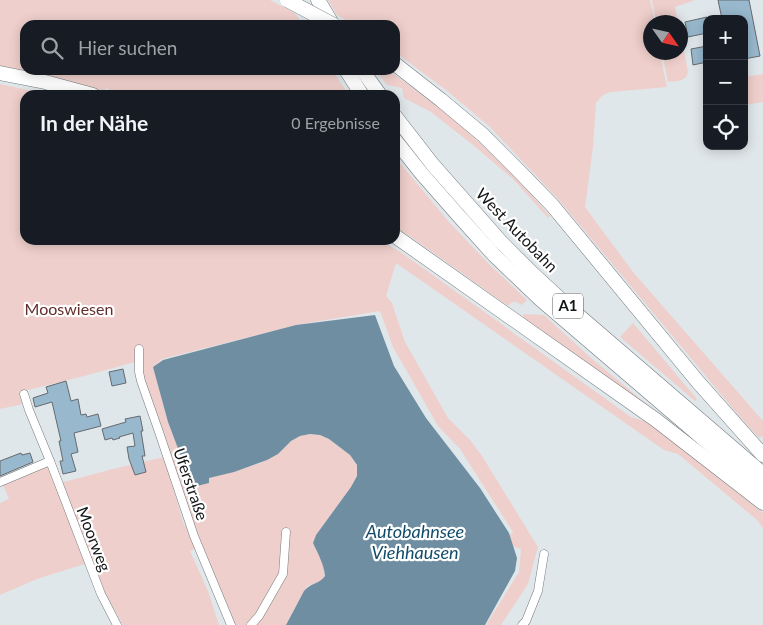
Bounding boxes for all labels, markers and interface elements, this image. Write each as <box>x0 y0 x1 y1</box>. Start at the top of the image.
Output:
north arrow <box>643 15 688 60</box>
map controls <box>703 15 748 150</box>
button: + <box>703 15 748 60</box>
search box <box>20 20 400 75</box>
icon: search <box>38 34 66 62</box>
text: Hier suchen <box>78 36 177 59</box>
button: − <box>703 60 748 105</box>
button: locate <box>703 105 748 150</box>
text: In der Nähe <box>40 110 148 135</box>
text: 0 Ergebnisse <box>291 113 380 132</box>
street label: West Autobahn <box>473 184 562 276</box>
road number: A1 <box>553 294 583 318</box>
park label: Mooswiesen <box>25 299 113 318</box>
street label: Uferstraße <box>170 445 213 522</box>
street label: Moorweg <box>73 504 115 574</box>
water label: Autobahnsee Viehhausen <box>365 520 464 563</box>

